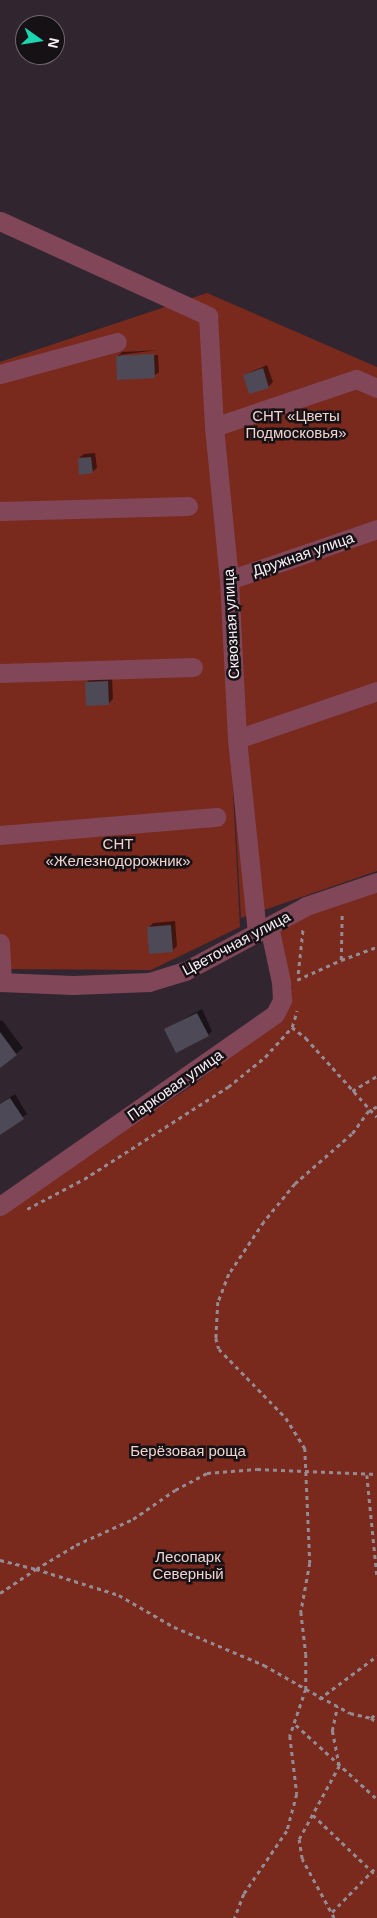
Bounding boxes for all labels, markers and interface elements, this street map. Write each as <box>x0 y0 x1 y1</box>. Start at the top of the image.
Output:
north arrow <box>15 15 65 65</box>
text: N <box>45 36 63 50</box>
park label: СНТ «Цветы Подмосковья» <box>245 406 347 441</box>
street label: Дружная улица <box>250 528 356 580</box>
street label: Сквозная улица <box>219 568 243 680</box>
park label: СНТ «Железнодорожник» <box>45 834 191 869</box>
street label: Цветочная улица <box>179 907 293 979</box>
street label: Парковая улица <box>124 1045 226 1125</box>
park label: Берёзовая роща <box>130 1442 246 1460</box>
park label: Лесопарк Северный <box>152 1547 224 1582</box>

